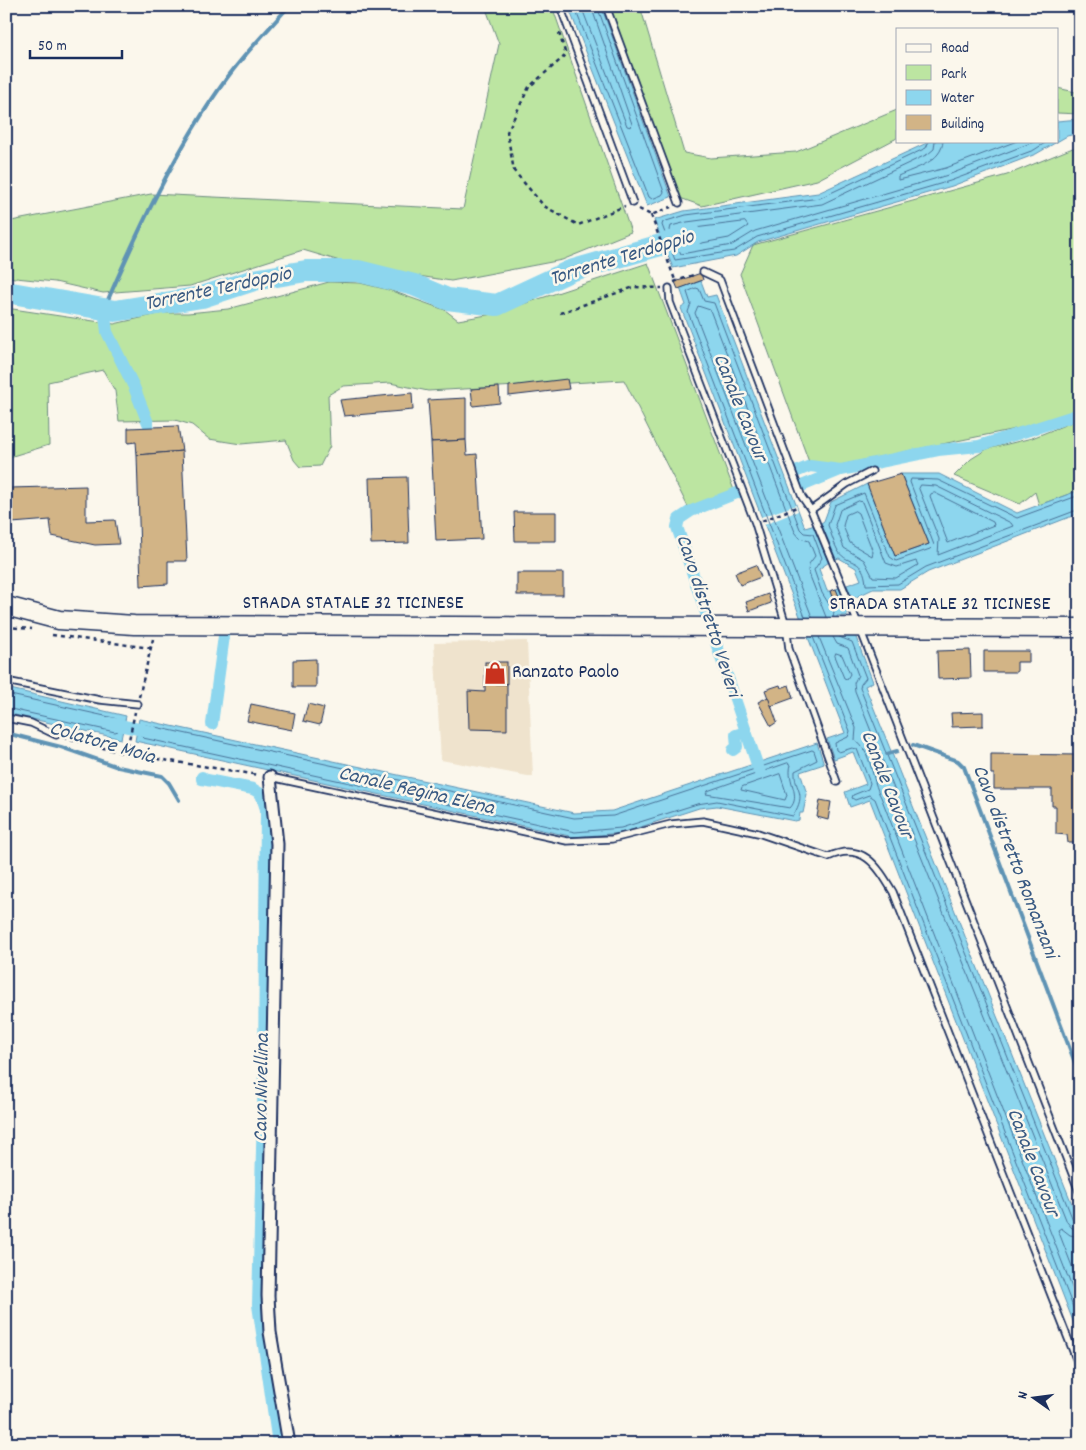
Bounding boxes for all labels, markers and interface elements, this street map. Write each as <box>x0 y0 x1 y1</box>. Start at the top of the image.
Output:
scale bar <box>30 28 122 60</box>
legend <box>896 28 1058 142</box>
text: 50 m <box>38 36 67 58</box>
text: Road <box>941 38 969 60</box>
text: Park <box>941 64 967 86</box>
text: Water <box>941 88 975 110</box>
text: Building <box>941 114 984 136</box>
water label: Torrente Terdoppio <box>546 222 699 295</box>
water label: Torrente Terdoppio <box>142 259 296 320</box>
water label: Canale Cavour <box>704 350 775 469</box>
water label: Cavo distretto Veveri <box>667 531 748 704</box>
street label: STRADA STATALE 32 TICINESE <box>242 590 464 618</box>
street label: STRADA STATALE 32 TICINESE <box>829 591 1051 619</box>
place label: Ranzato Paolo <box>512 659 619 687</box>
shop icon: Ranzato Paolo <box>482 660 508 686</box>
water label: Colatore Moia <box>46 715 160 774</box>
water label: Canale Cavour <box>852 726 921 846</box>
water label: Canale Regina Elena <box>335 759 498 825</box>
water label: Cavo distretto Romanzani <box>963 761 1066 966</box>
water label: Cavo Nivellina <box>247 1032 279 1143</box>
water label: Canale Cavour <box>998 1104 1067 1224</box>
north arrow <box>1008 1372 1058 1422</box>
text: N <box>1013 1389 1034 1401</box>

